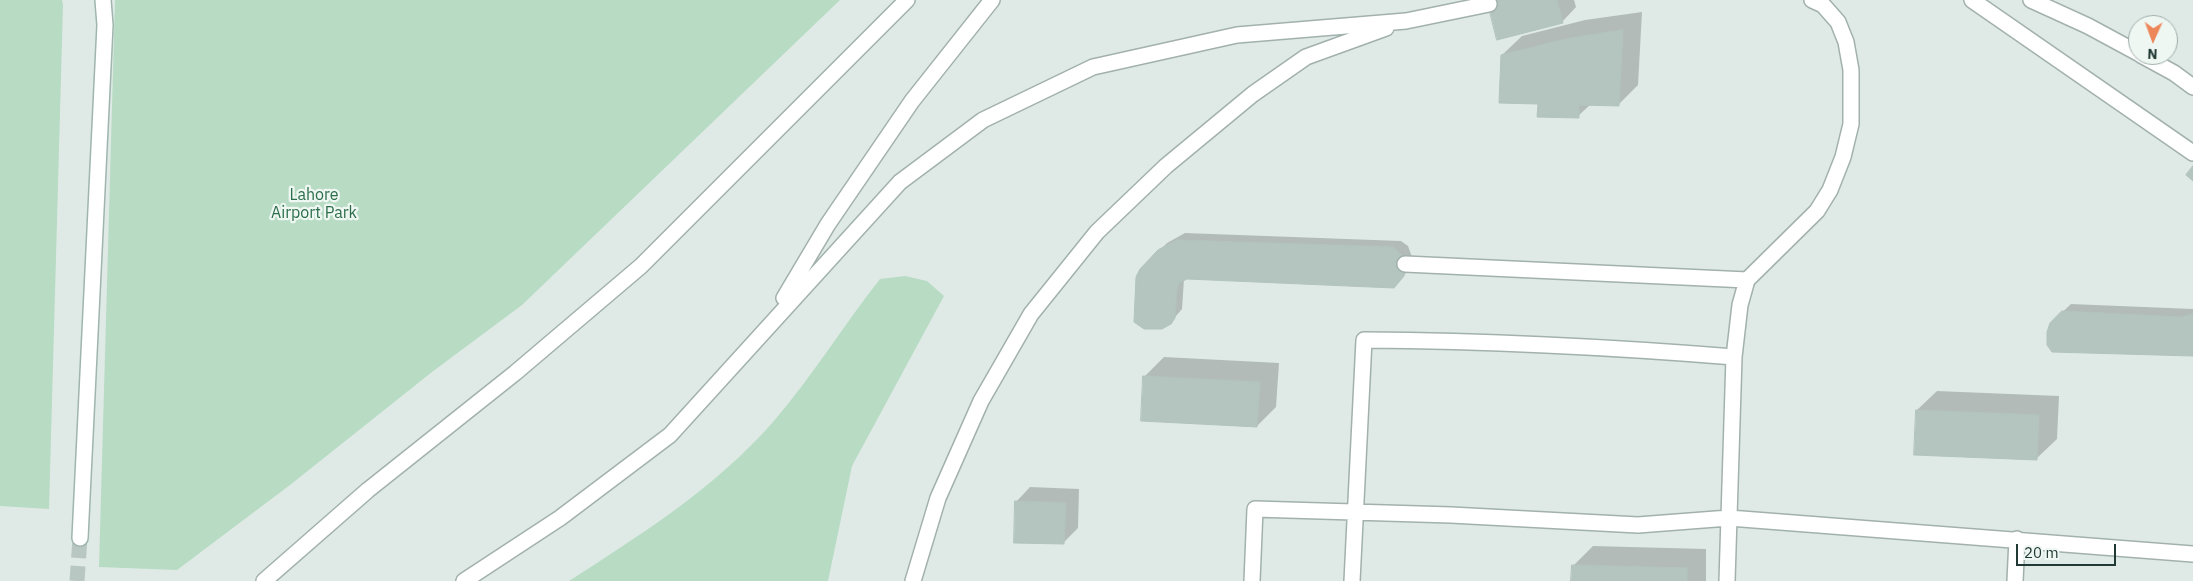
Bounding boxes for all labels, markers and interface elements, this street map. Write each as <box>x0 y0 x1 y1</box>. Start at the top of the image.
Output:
north arrow <box>2128 15 2178 65</box>
text: N <box>2147 45 2158 63</box>
park label: Lahore Airport Park <box>271 185 357 223</box>
scale bar <box>2018 534 2118 566</box>
text: 20 m <box>2024 543 2059 562</box>

